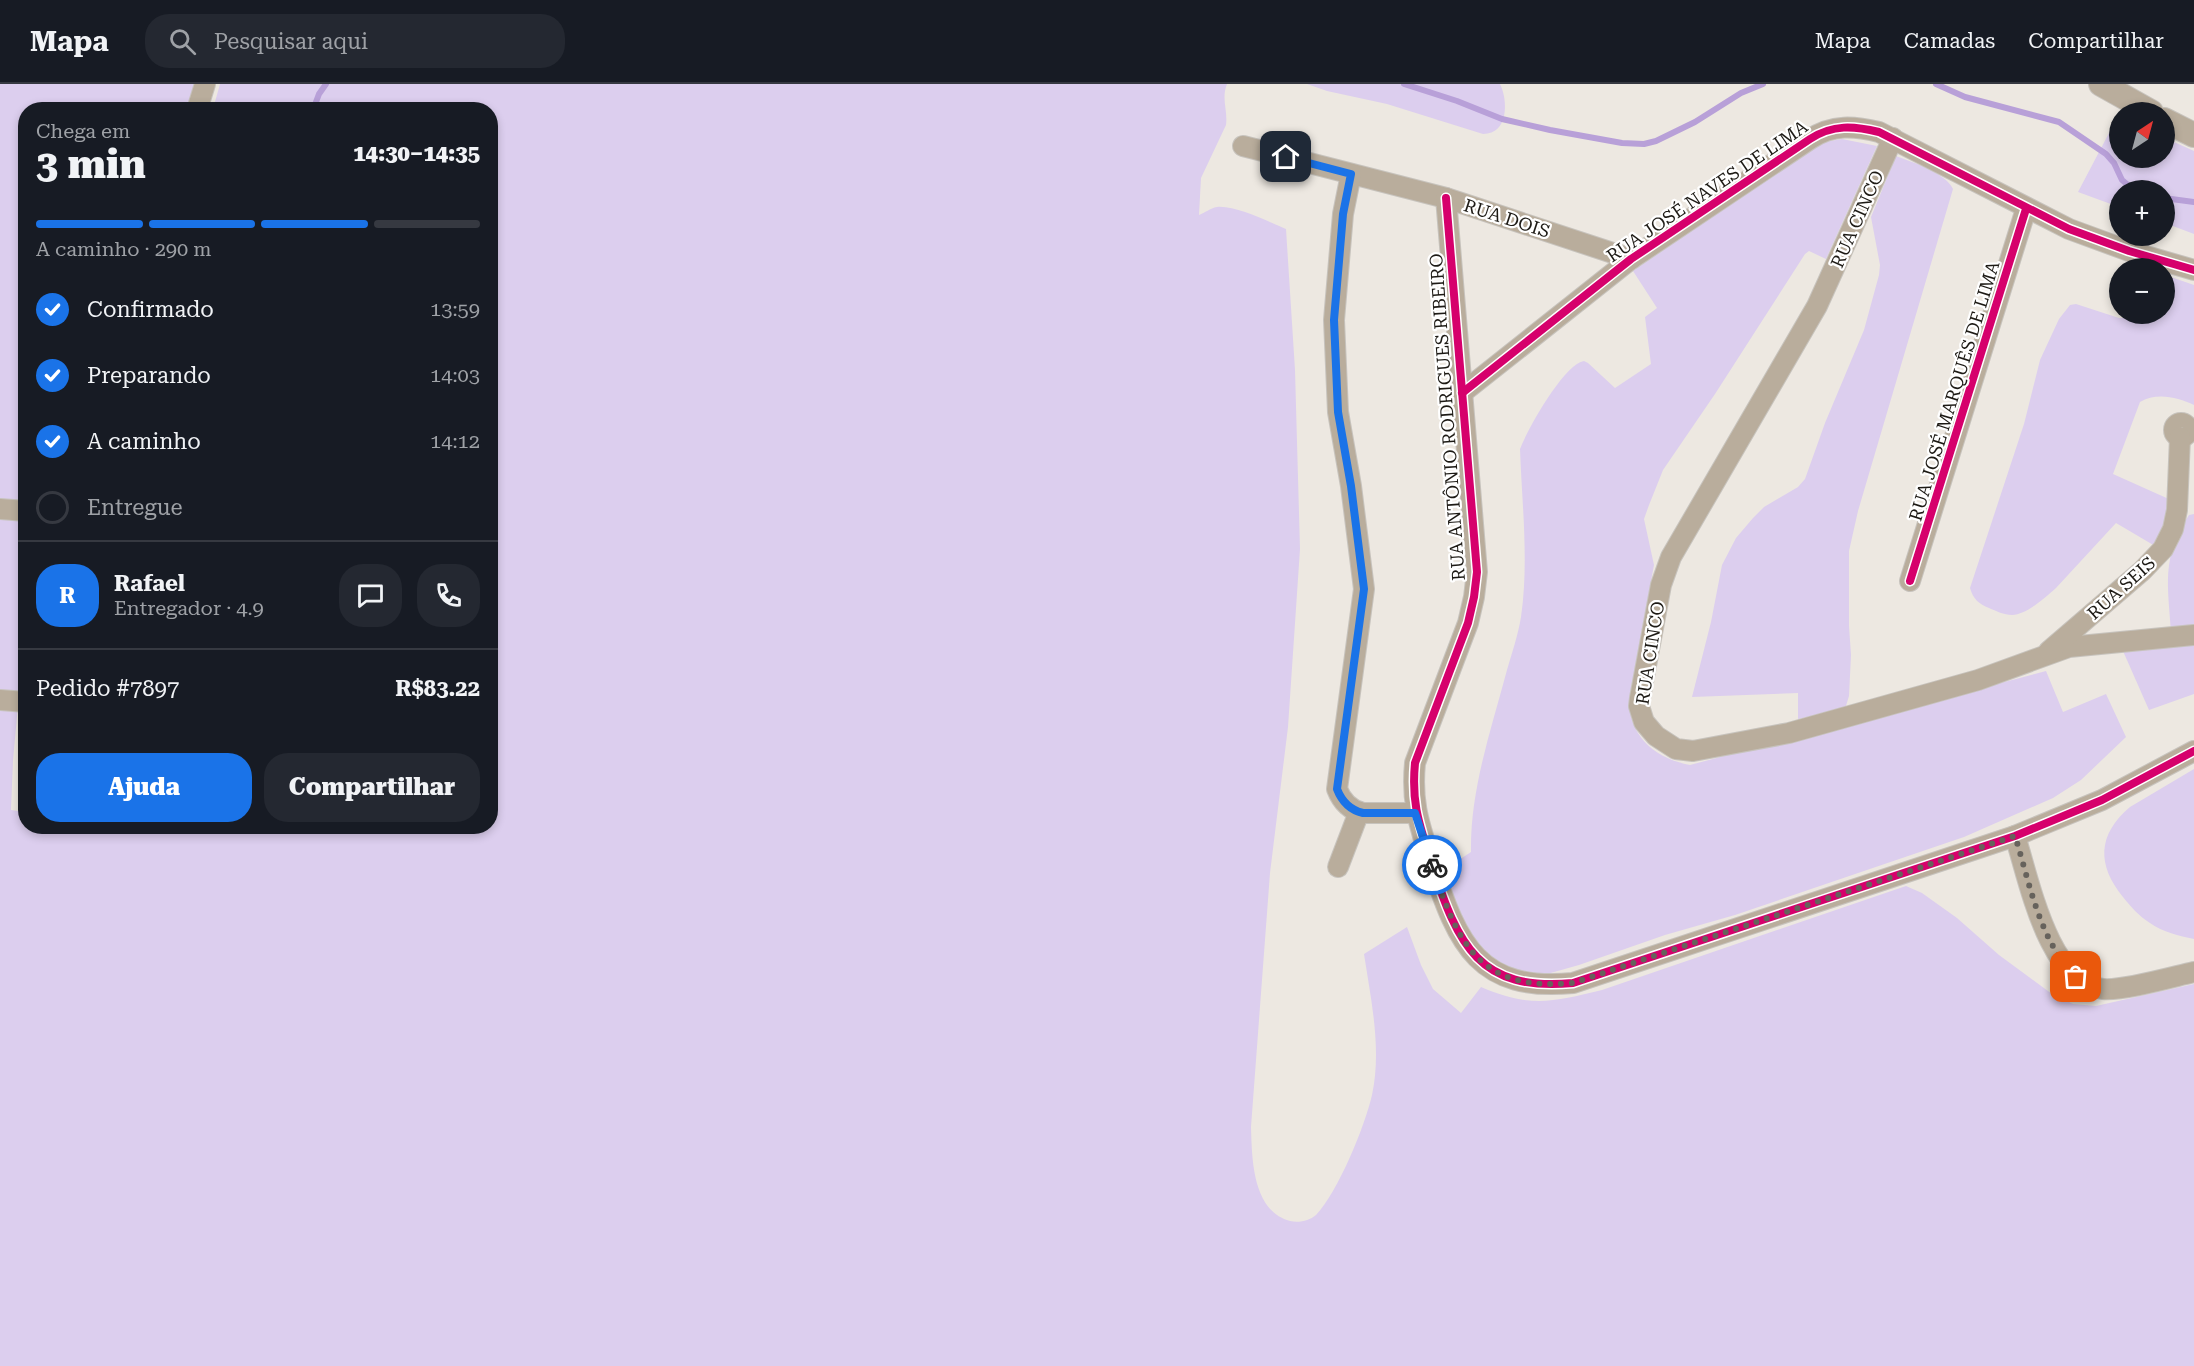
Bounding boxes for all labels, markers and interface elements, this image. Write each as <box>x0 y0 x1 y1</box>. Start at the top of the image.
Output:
search box <box>145 14 565 68</box>
text: Mapa <box>30 25 109 58</box>
icon: search <box>166 25 199 58</box>
text: Pesquisar aqui <box>214 29 368 54</box>
text: Mapa <box>1815 29 1871 53</box>
text: Camadas <box>1904 29 1995 53</box>
text: Compartilhar <box>2028 29 2164 53</box>
north arrow <box>2109 102 2175 168</box>
map controls <box>2109 102 2175 324</box>
street label: RUA JOSÉ NAVES DE LIMA <box>1602 116 1812 266</box>
text: Chega em <box>36 119 130 143</box>
pin <box>1260 131 1311 182</box>
icon: home <box>1269 140 1302 173</box>
text: 14:30–14:35 <box>353 141 480 166</box>
text: 3 min <box>36 142 146 188</box>
street label: RUA CINCO <box>1826 167 1888 271</box>
button: + <box>2109 180 2175 246</box>
street label: RUA DOIS <box>1461 194 1553 242</box>
text: A caminho · 290 m <box>36 237 212 261</box>
street label: RUA ANTÔNIO RODRIGUES RIBEIRO <box>1425 253 1469 581</box>
street label: RUA JOSÉ MARQUÊS DE LIMA <box>1904 258 2004 523</box>
button: − <box>2109 258 2175 324</box>
icon: check <box>36 293 69 326</box>
text: Confirmado <box>87 297 214 322</box>
text: 13:59 <box>430 297 480 321</box>
icon: check <box>36 359 69 392</box>
text: Preparando <box>87 363 211 388</box>
text: 14:03 <box>430 363 480 387</box>
icon: check <box>36 425 69 458</box>
text: A caminho <box>87 429 201 454</box>
text: 14:12 <box>430 429 480 453</box>
text: Entregue <box>87 495 183 520</box>
street label: RUA SEIS <box>2083 552 2159 624</box>
button: chat <box>339 564 402 627</box>
button: phone <box>417 564 480 627</box>
text: Rafael <box>114 571 185 596</box>
text: R <box>59 583 76 608</box>
text: Entregador · 4.9 <box>114 596 264 620</box>
street label: RUA CINCO <box>1631 600 1669 706</box>
text: Pedido #7897 <box>36 676 179 701</box>
text: R$83.22 <box>395 676 480 701</box>
button: Ajuda <box>36 753 252 822</box>
button: Compartilhar <box>264 753 480 822</box>
courier <box>1402 835 1462 895</box>
icon: bike <box>1416 849 1449 882</box>
pin <box>2050 951 2101 1002</box>
icon: bag <box>2059 960 2092 993</box>

